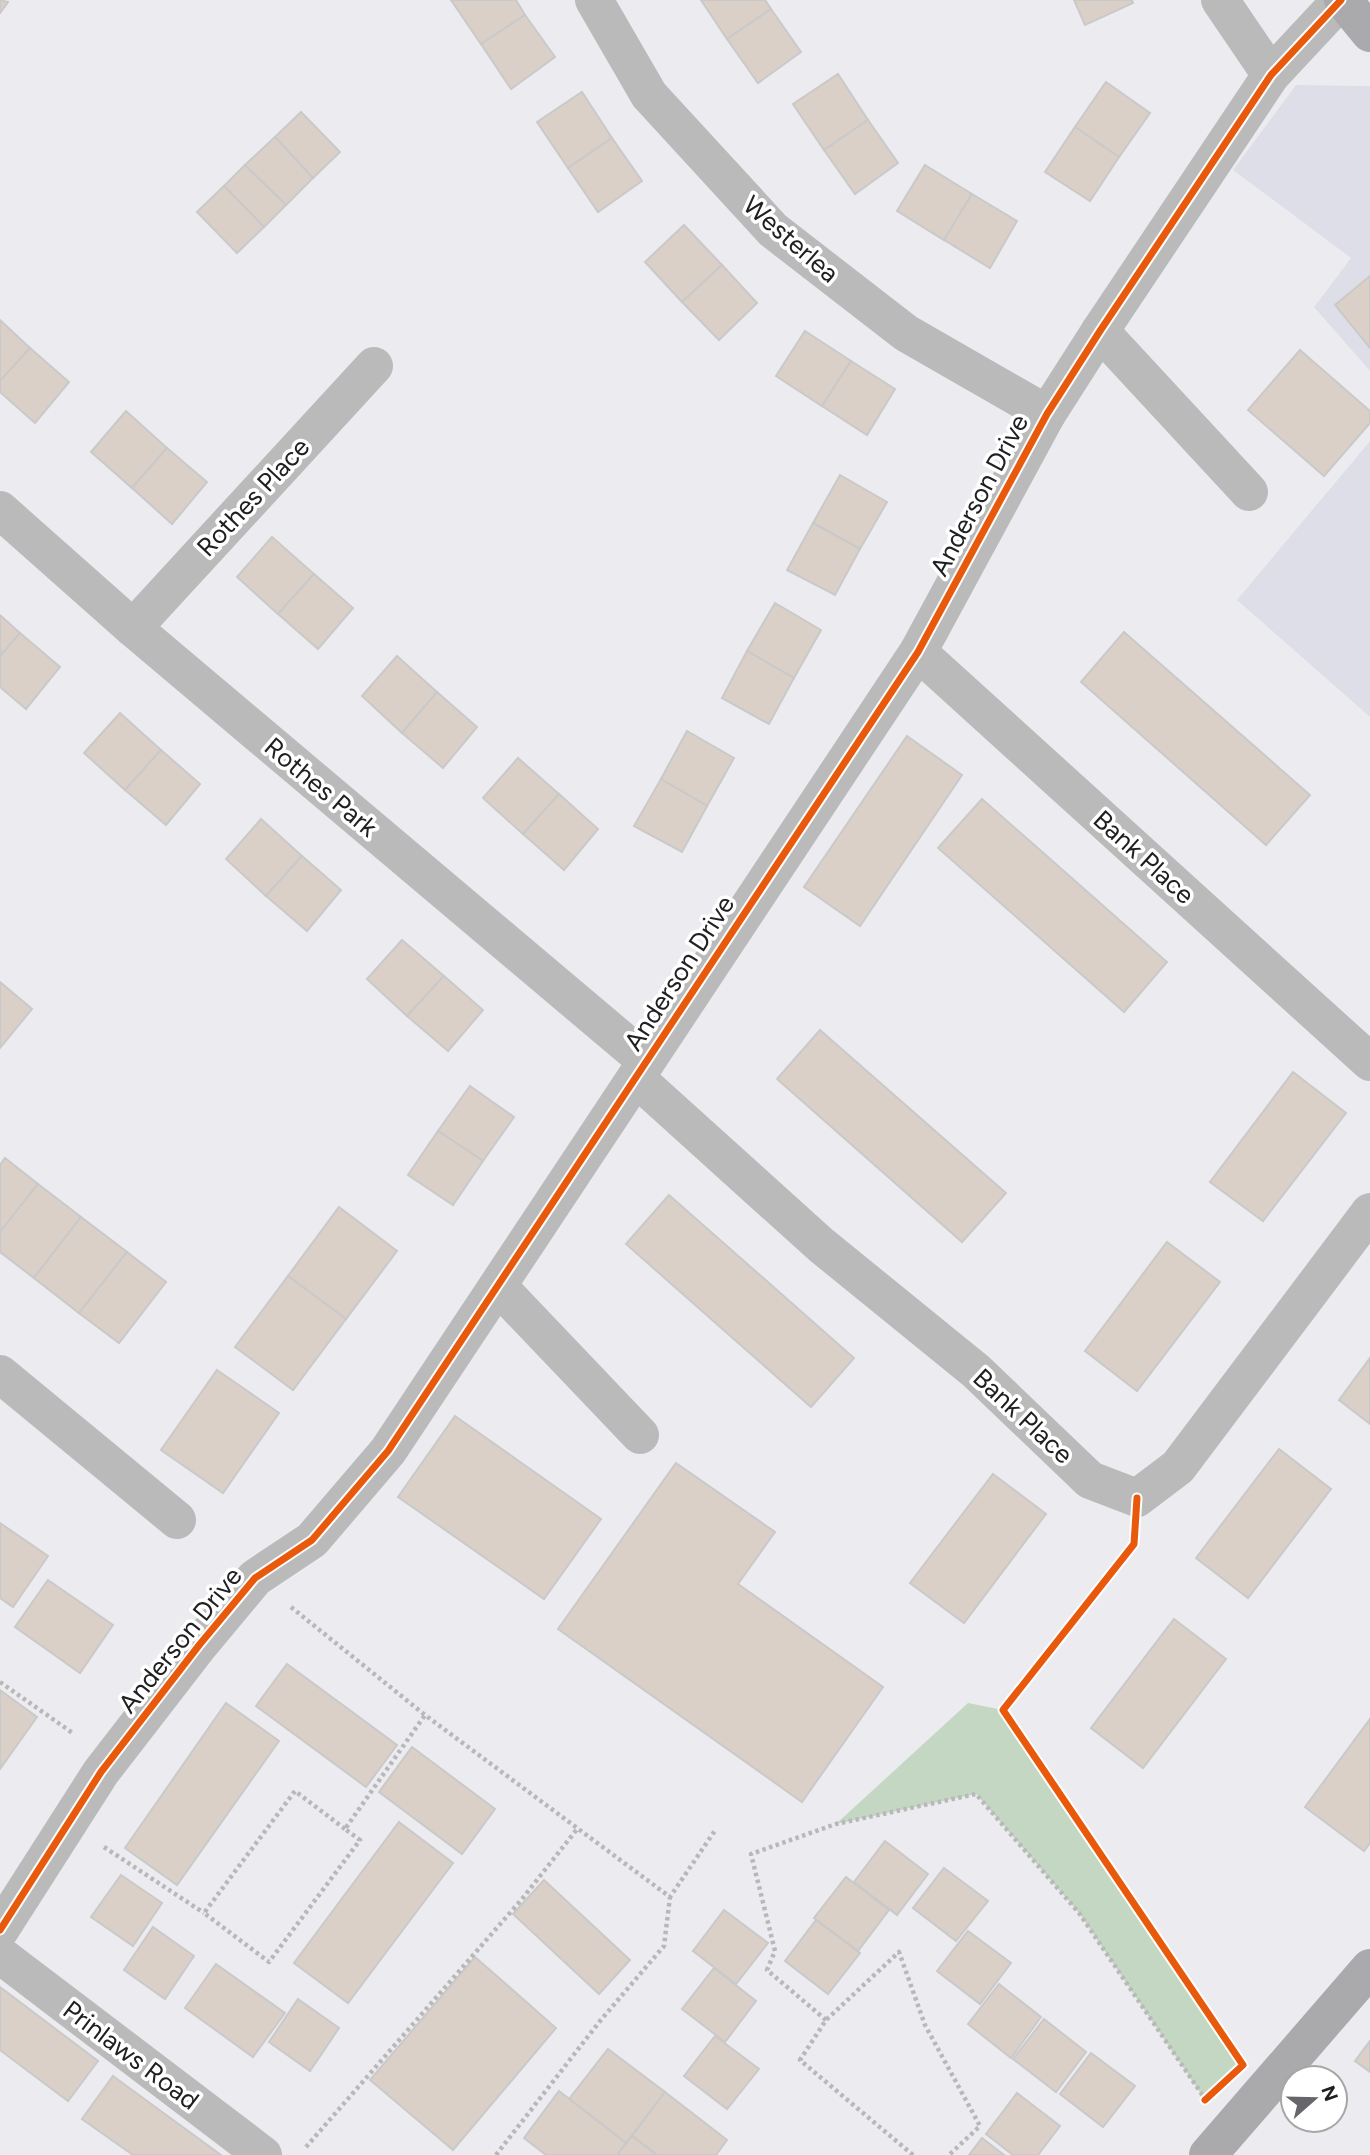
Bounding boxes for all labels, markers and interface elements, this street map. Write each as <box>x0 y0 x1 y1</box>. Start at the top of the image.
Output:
street label: Westerlea <box>737 189 845 289</box>
street label: Anderson Drive <box>923 409 1035 581</box>
street label: Rothes Place <box>190 431 316 563</box>
street label: Rothes Park <box>258 730 384 844</box>
street label: Bank Place <box>1087 803 1201 911</box>
street label: Anderson Drive <box>617 889 741 1057</box>
street label: Bank Place <box>966 1362 1080 1470</box>
street label: Anderson Drive <box>111 1561 249 1719</box>
street label: Prinlaws Road <box>57 1994 205 2116</box>
north arrow <box>1279 2064 1349 2134</box>
text: N <box>1316 2083 1343 2104</box>

